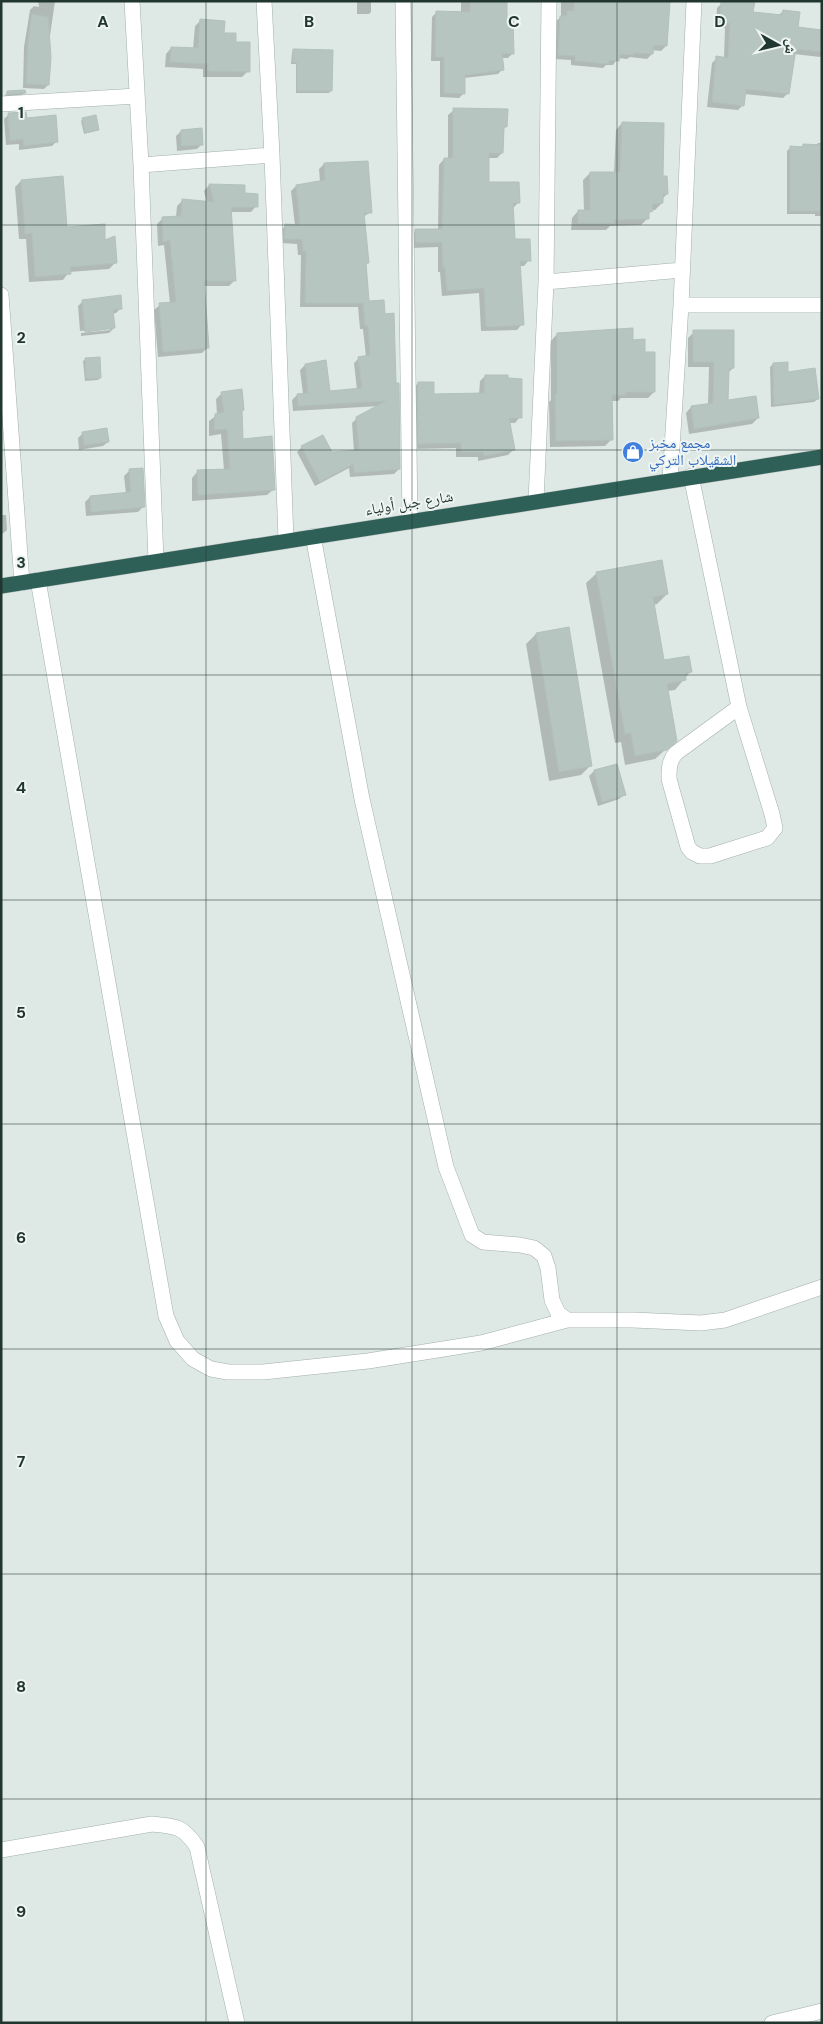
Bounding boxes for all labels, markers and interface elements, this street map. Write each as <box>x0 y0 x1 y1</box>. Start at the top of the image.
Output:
text: A <box>97 11 109 32</box>
text: B <box>304 11 314 32</box>
text: C <box>508 11 520 32</box>
text: D <box>714 11 726 32</box>
north arrow <box>753 20 803 70</box>
text: ش <box>781 38 801 56</box>
text: 1 <box>18 102 24 123</box>
text: 2 <box>16 327 26 348</box>
place label: مجمع مخبز الشقيلاب التركي <box>648 433 736 472</box>
shop icon: مجمع مخبز الشقيلاب التركي <box>621 440 645 464</box>
street label: شارع جبل أولياء <box>364 486 455 520</box>
text: 3 <box>16 552 26 573</box>
text: 4 <box>16 777 26 798</box>
text: 5 <box>16 1002 26 1023</box>
text: 6 <box>16 1227 26 1248</box>
text: 7 <box>17 1451 26 1472</box>
text: 8 <box>16 1676 26 1697</box>
text: 9 <box>16 1901 26 1922</box>

